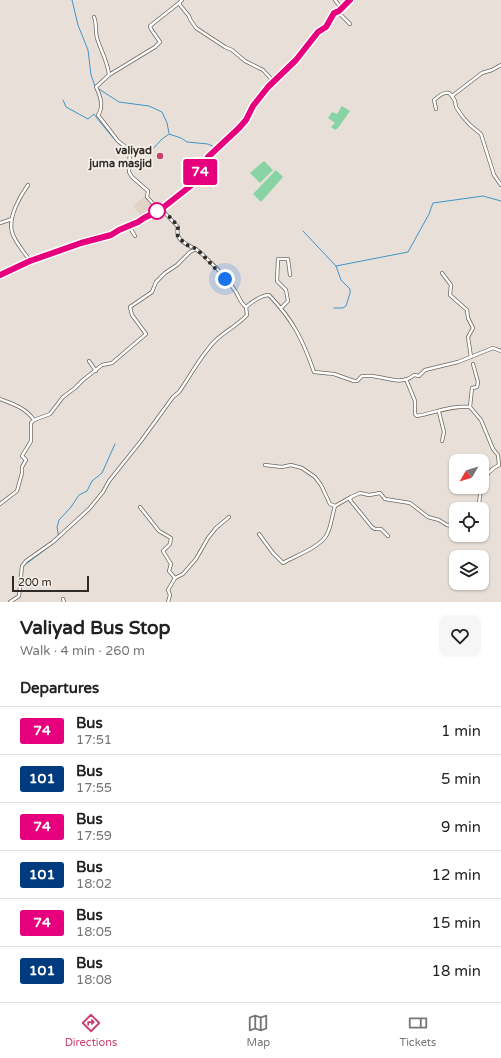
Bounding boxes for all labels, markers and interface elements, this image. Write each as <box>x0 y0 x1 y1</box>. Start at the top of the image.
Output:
place label: valiyad juma masjid <box>88 144 152 171</box>
marker: valiyad juma masjid <box>155 151 165 161</box>
line badge: 74 <box>182 159 218 185</box>
text: 74 <box>191 163 209 180</box>
unlabelled marker <box>148 202 166 220</box>
your location <box>215 269 235 289</box>
north arrow <box>449 454 489 494</box>
map controls <box>449 454 489 590</box>
button: locate <box>449 502 489 542</box>
button: layers <box>449 550 489 590</box>
scale bar <box>12 574 89 593</box>
text: 200 m <box>18 576 52 589</box>
button: heart <box>439 615 481 657</box>
text: Valiyad Bus Stop <box>20 617 171 639</box>
text: Walk · 4 min · 260 m <box>20 643 145 659</box>
text: Departures <box>20 679 99 697</box>
text: Bus <box>76 714 103 732</box>
text: 74 <box>33 722 51 739</box>
text: 1 min <box>441 722 481 740</box>
text: 17:51 <box>76 732 112 748</box>
text: Bus <box>76 762 103 780</box>
text: 101 <box>29 770 55 787</box>
text: 5 min <box>441 770 481 788</box>
text: 17:55 <box>76 780 112 796</box>
text: Bus <box>76 810 103 828</box>
text: 74 <box>33 818 51 835</box>
text: 9 min <box>441 818 481 836</box>
text: 17:59 <box>76 828 112 844</box>
text: Bus <box>76 858 103 876</box>
text: 101 <box>29 866 55 883</box>
text: 12 min <box>432 866 481 884</box>
text: 18:02 <box>76 876 112 892</box>
text: Bus <box>76 906 103 924</box>
text: 74 <box>33 914 51 931</box>
text: 15 min <box>432 914 481 932</box>
text: 18:05 <box>76 924 112 940</box>
text: Bus <box>76 954 103 972</box>
text: 101 <box>29 962 55 979</box>
text: 18 min <box>432 962 481 980</box>
text: 18:08 <box>76 972 112 988</box>
tab: Directions <box>65 1012 117 1049</box>
tab: Map <box>247 1012 270 1049</box>
tab: Tickets <box>400 1012 436 1049</box>

